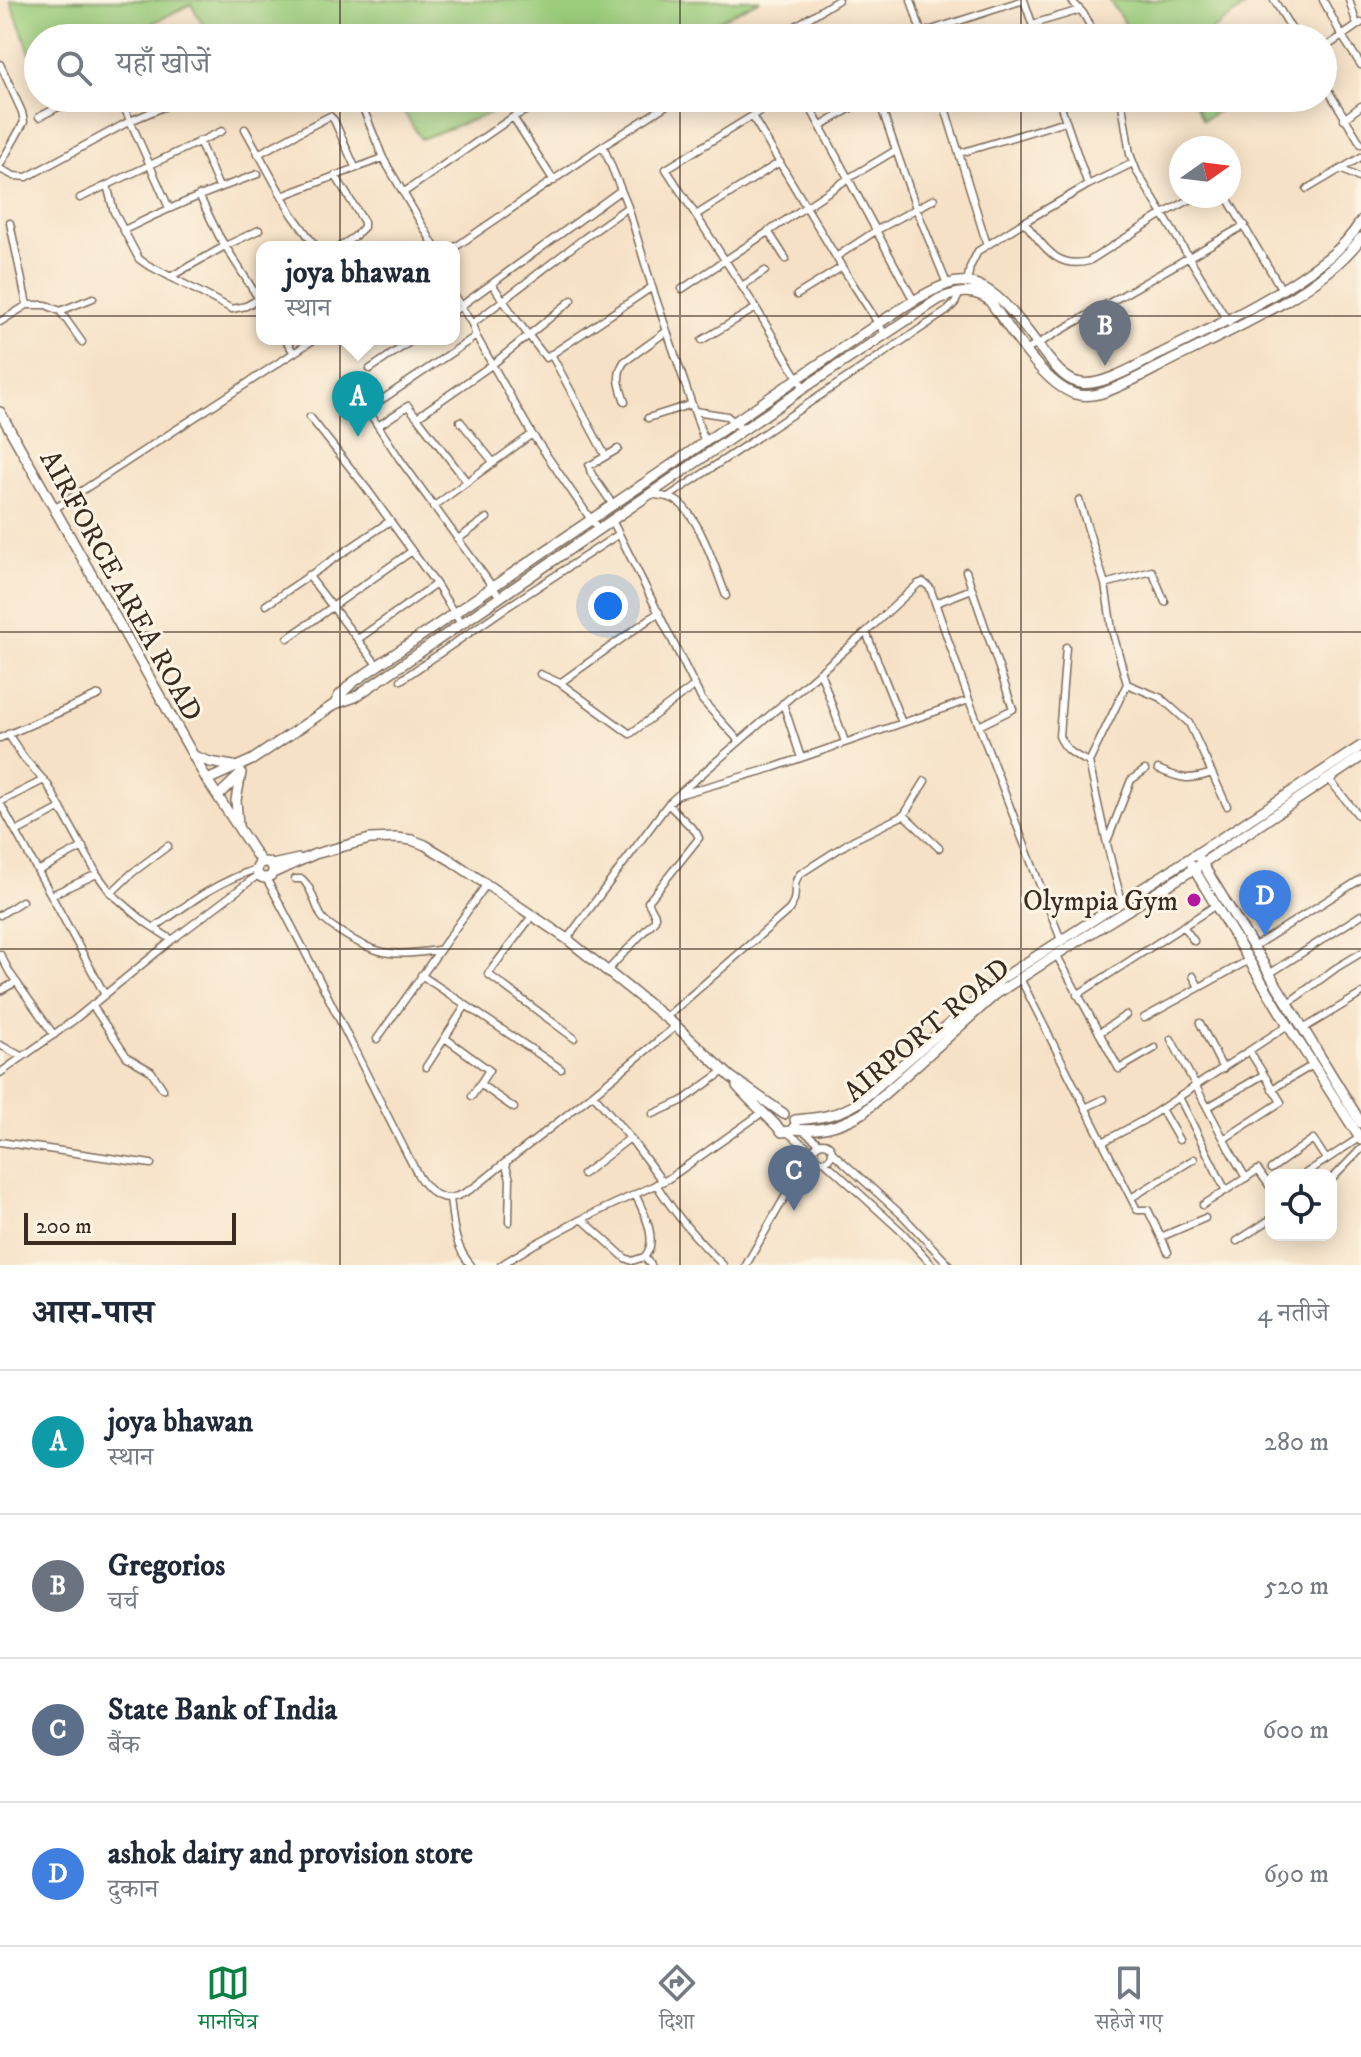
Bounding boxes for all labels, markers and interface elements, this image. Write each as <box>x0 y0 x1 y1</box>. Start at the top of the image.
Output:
search box <box>24 24 1337 112</box>
icon: search <box>52 46 96 90</box>
text: यहाँ खोजें <box>116 46 210 83</box>
north arrow <box>1169 136 1241 208</box>
popup <box>256 241 460 345</box>
text: joya bhawan <box>285 255 431 292</box>
text: स्थान <box>285 292 331 325</box>
pin: B <box>1079 300 1131 366</box>
pin: A <box>332 371 384 437</box>
street label: AIRFORCE AREA ROAD <box>32 444 210 727</box>
your location <box>588 586 628 626</box>
pin: D <box>1239 870 1291 936</box>
place label: Olympia Gym <box>1023 884 1178 919</box>
marker: Olympia Gym <box>1185 891 1203 909</box>
street label: AIRPORT ROAD <box>837 950 1017 1110</box>
pin: C <box>768 1145 820 1211</box>
map controls <box>1265 1169 1337 1241</box>
button: locate <box>1265 1169 1337 1241</box>
scale bar <box>24 1209 236 1245</box>
text: 200 m <box>36 1213 92 1240</box>
text: आस-पास <box>32 1292 154 1334</box>
text: 4 नतीजे <box>1257 1297 1329 1330</box>
text: joya bhawan <box>108 1404 253 1441</box>
text: A <box>50 1426 66 1459</box>
text: 280 m <box>1264 1426 1329 1459</box>
text: स्थान <box>108 1441 153 1474</box>
text: Gregorios <box>108 1548 225 1585</box>
text: B <box>50 1570 66 1603</box>
text: 520 m <box>1264 1570 1329 1603</box>
text: चर्च <box>108 1585 138 1618</box>
text: State Bank of India <box>108 1692 337 1729</box>
text: C <box>49 1714 67 1747</box>
text: 600 m <box>1262 1714 1329 1747</box>
text: बैंक <box>108 1729 140 1762</box>
text: ashok dairy and provision store <box>108 1836 473 1873</box>
text: D <box>48 1858 68 1891</box>
text: 690 m <box>1263 1858 1329 1891</box>
text: दुकान <box>108 1873 158 1906</box>
tab: मानचित्र <box>198 1961 258 2043</box>
tab: दिशा <box>655 1961 699 2043</box>
tab: सहेजे गए <box>1095 1961 1163 2043</box>

